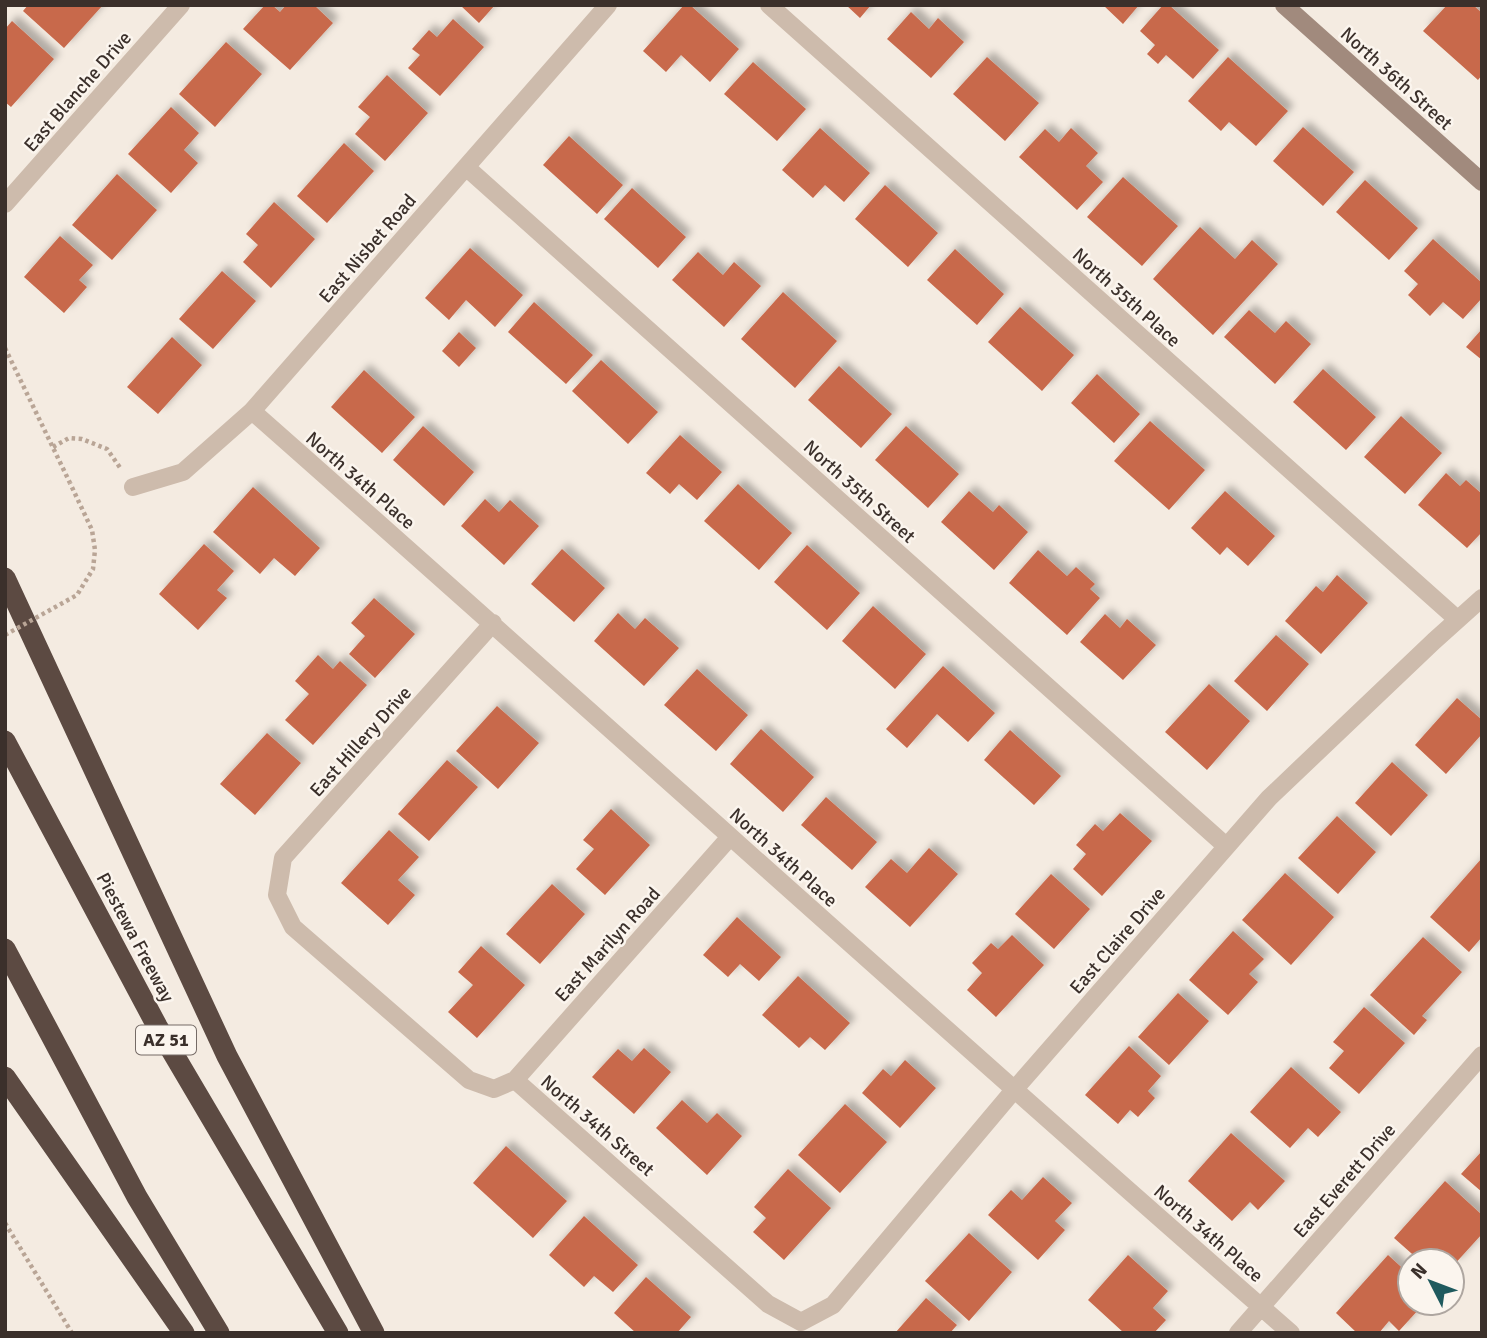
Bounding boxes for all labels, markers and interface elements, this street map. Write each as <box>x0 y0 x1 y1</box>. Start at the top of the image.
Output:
street label: North 36th Street <box>1335 22 1458 136</box>
street label: East Blanche Drive <box>19 26 137 157</box>
street label: East Nisbet Road <box>314 189 422 308</box>
street label: North 35th Place <box>1067 243 1185 353</box>
street label: North 34th Place <box>301 427 420 535</box>
street label: North 35th Street <box>798 435 921 549</box>
street label: East Hillery Drive <box>305 681 417 802</box>
street label: North 34th Place <box>724 803 842 913</box>
street label: Piestewa Freeway <box>91 868 179 1007</box>
street label: East Marilyn Road <box>550 882 666 1007</box>
street label: East Claire Drive <box>1065 882 1171 999</box>
road number: AZ 51 <box>136 1026 196 1055</box>
street label: North 34th Street <box>536 1070 659 1182</box>
street label: East Everett Drive <box>1289 1118 1401 1243</box>
street label: North 34th Place <box>1149 1180 1268 1288</box>
north arrow <box>1396 1247 1466 1317</box>
text: N <box>1406 1258 1432 1284</box>

